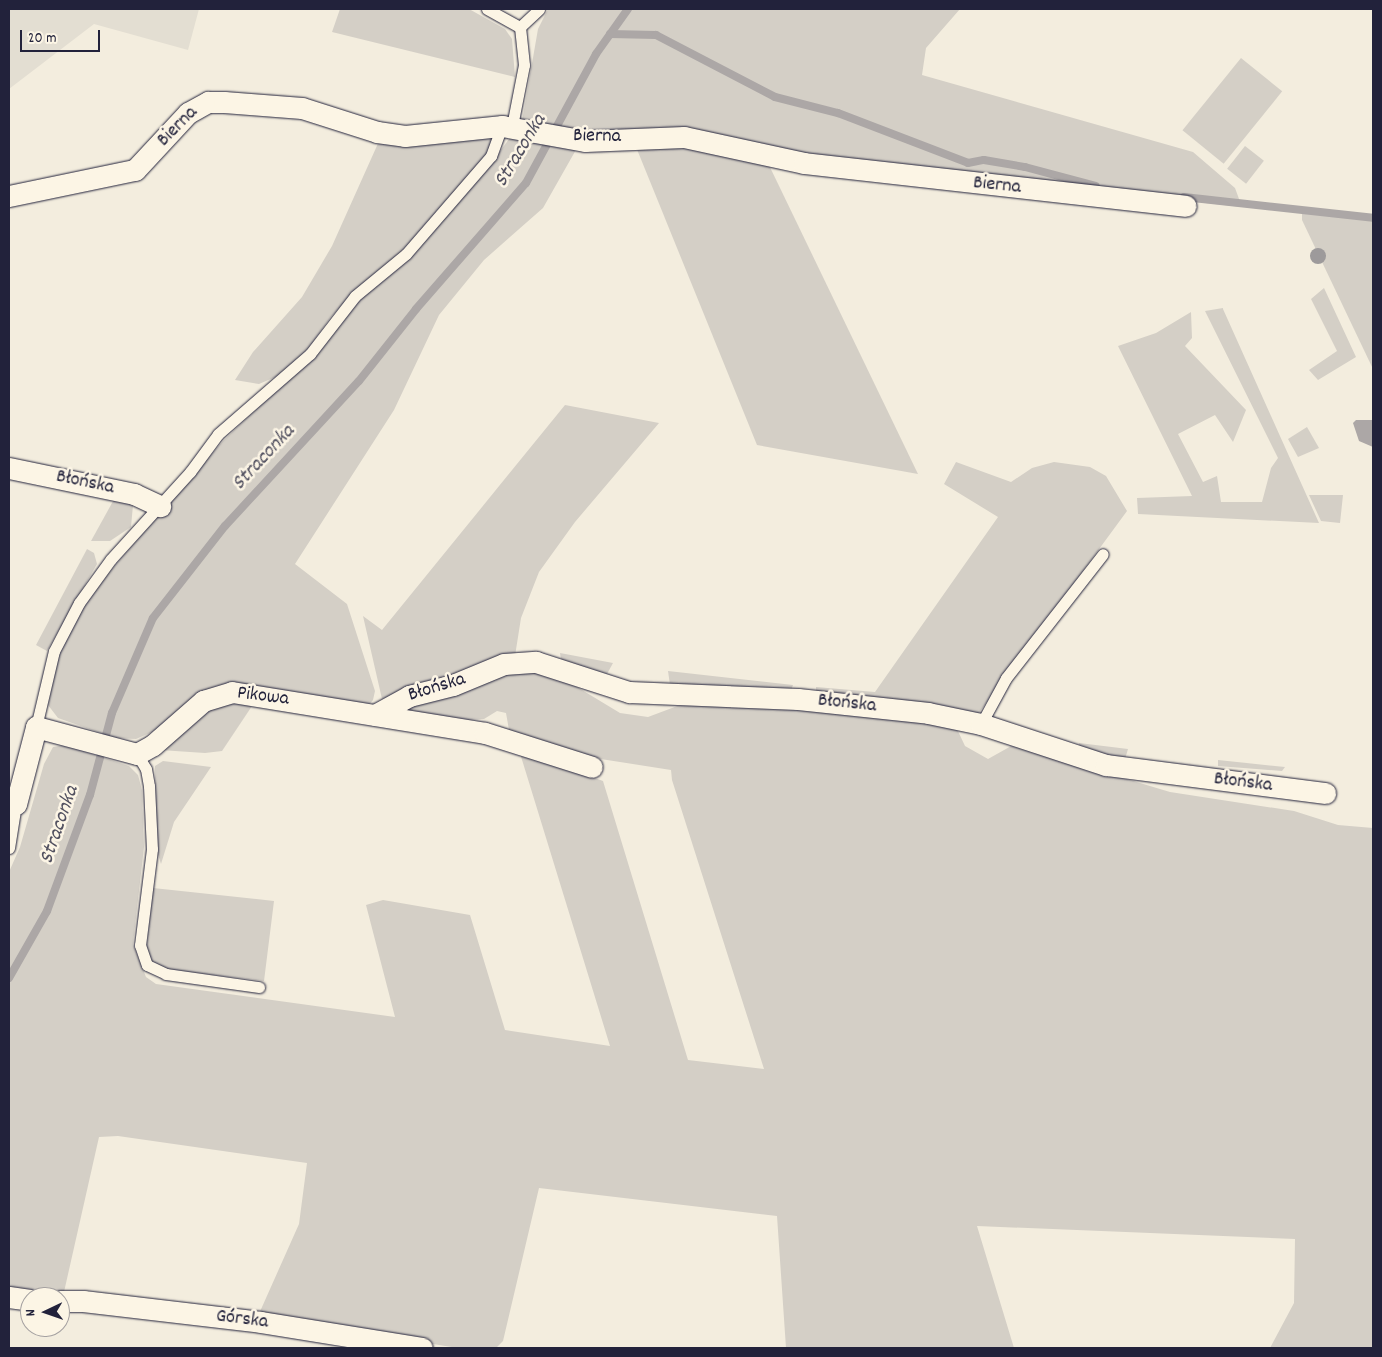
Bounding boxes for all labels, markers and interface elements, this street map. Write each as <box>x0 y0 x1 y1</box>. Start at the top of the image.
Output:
scale bar <box>22 20 102 52</box>
text: 20 m <box>28 28 56 50</box>
street label: Bierna <box>153 102 203 152</box>
water label: Straconka <box>489 110 553 192</box>
street label: Bierna <box>573 125 621 149</box>
street label: Bierna <box>972 172 1022 200</box>
water label: Straconka <box>227 420 301 496</box>
street label: Błońska <box>54 465 116 501</box>
street label: Błońska <box>405 668 469 708</box>
street label: Pikowa <box>236 682 290 712</box>
street label: Błońska <box>817 689 877 719</box>
street label: Błońska <box>1212 768 1274 798</box>
water label: Straconka <box>35 783 85 867</box>
north arrow <box>20 1287 70 1337</box>
street label: Górska <box>215 1305 269 1335</box>
text: N <box>21 1309 41 1317</box>

